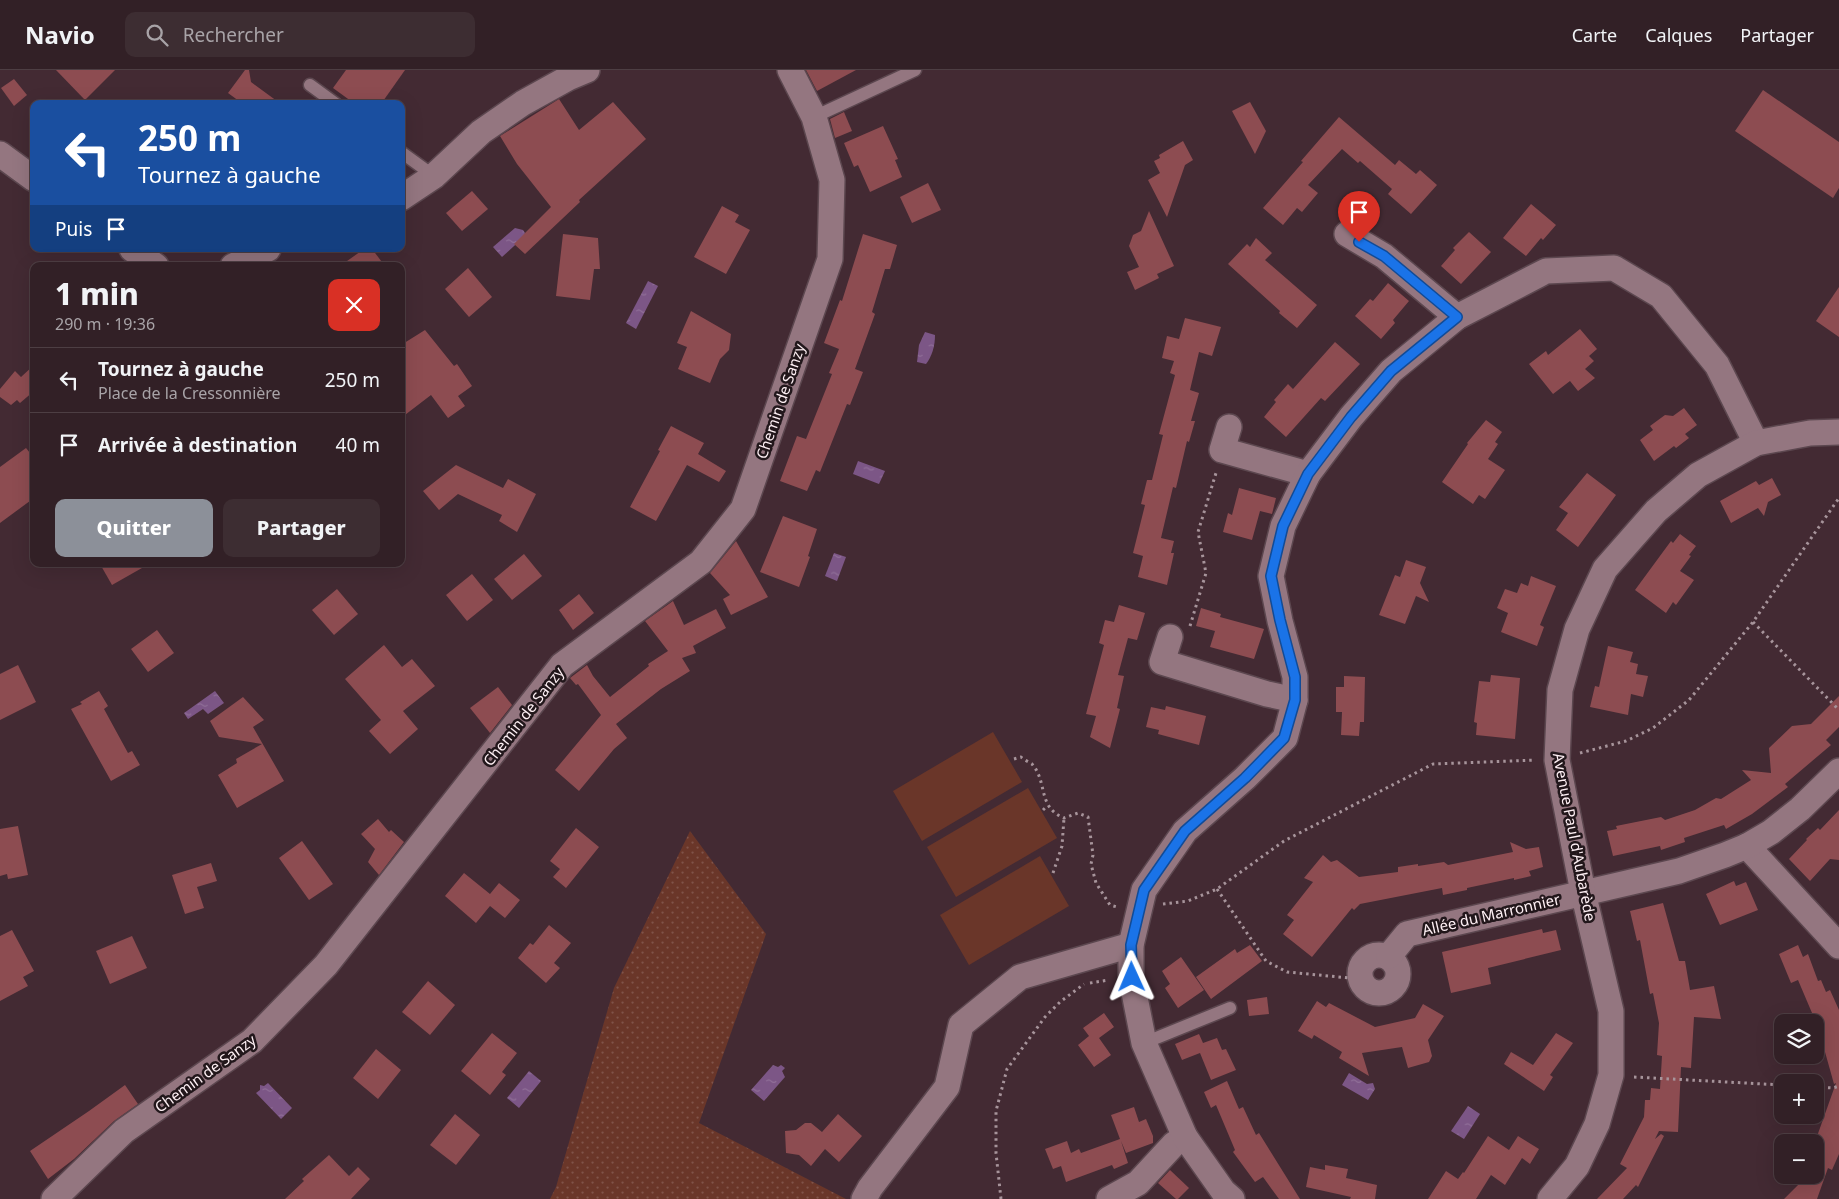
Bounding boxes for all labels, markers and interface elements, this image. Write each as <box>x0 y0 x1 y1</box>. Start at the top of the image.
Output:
search box <box>125 12 475 57</box>
text: Navio <box>25 18 95 51</box>
icon: search <box>143 21 171 49</box>
text: Rechercher <box>183 22 284 48</box>
text: Carte <box>1572 23 1617 47</box>
text: Calques <box>1645 23 1712 47</box>
text: Partager <box>1740 23 1814 47</box>
text: 250 m <box>138 114 241 161</box>
icon: left <box>55 120 120 185</box>
text: Tournez à gauche <box>138 159 321 189</box>
pin <box>1338 191 1380 242</box>
icon: arrive <box>1345 198 1373 226</box>
icon: arrive <box>102 215 130 243</box>
text: Puis <box>55 216 92 242</box>
text: 1 min <box>55 273 139 314</box>
button: close <box>328 279 380 331</box>
text: 290 m · 19:36 <box>55 313 155 335</box>
street label: Chemin de Sanzy <box>751 340 809 461</box>
text: Tournez à gauche <box>98 356 264 382</box>
icon: left <box>55 366 83 394</box>
text: 250 m <box>325 367 380 393</box>
text: Place de la Cressonnière <box>98 382 281 404</box>
icon: arrive <box>55 431 83 459</box>
text: Arrivée à destination <box>98 432 297 458</box>
text: 40 m <box>336 432 380 458</box>
button: Quitter <box>55 499 213 557</box>
button: Partager <box>223 499 380 557</box>
street label: Chemin de Sanzy <box>478 662 568 770</box>
street label: Avenue Paul d'Aubarède <box>1549 751 1601 923</box>
street label: Allée du Marronnier <box>1420 888 1562 940</box>
position arrow <box>1105 950 1157 1002</box>
map controls <box>1774 1014 1824 1184</box>
button: layers <box>1774 1014 1824 1064</box>
street label: Chemin de Sanzy <box>150 1029 260 1116</box>
button: + <box>1774 1074 1824 1124</box>
button: − <box>1774 1134 1824 1184</box>

